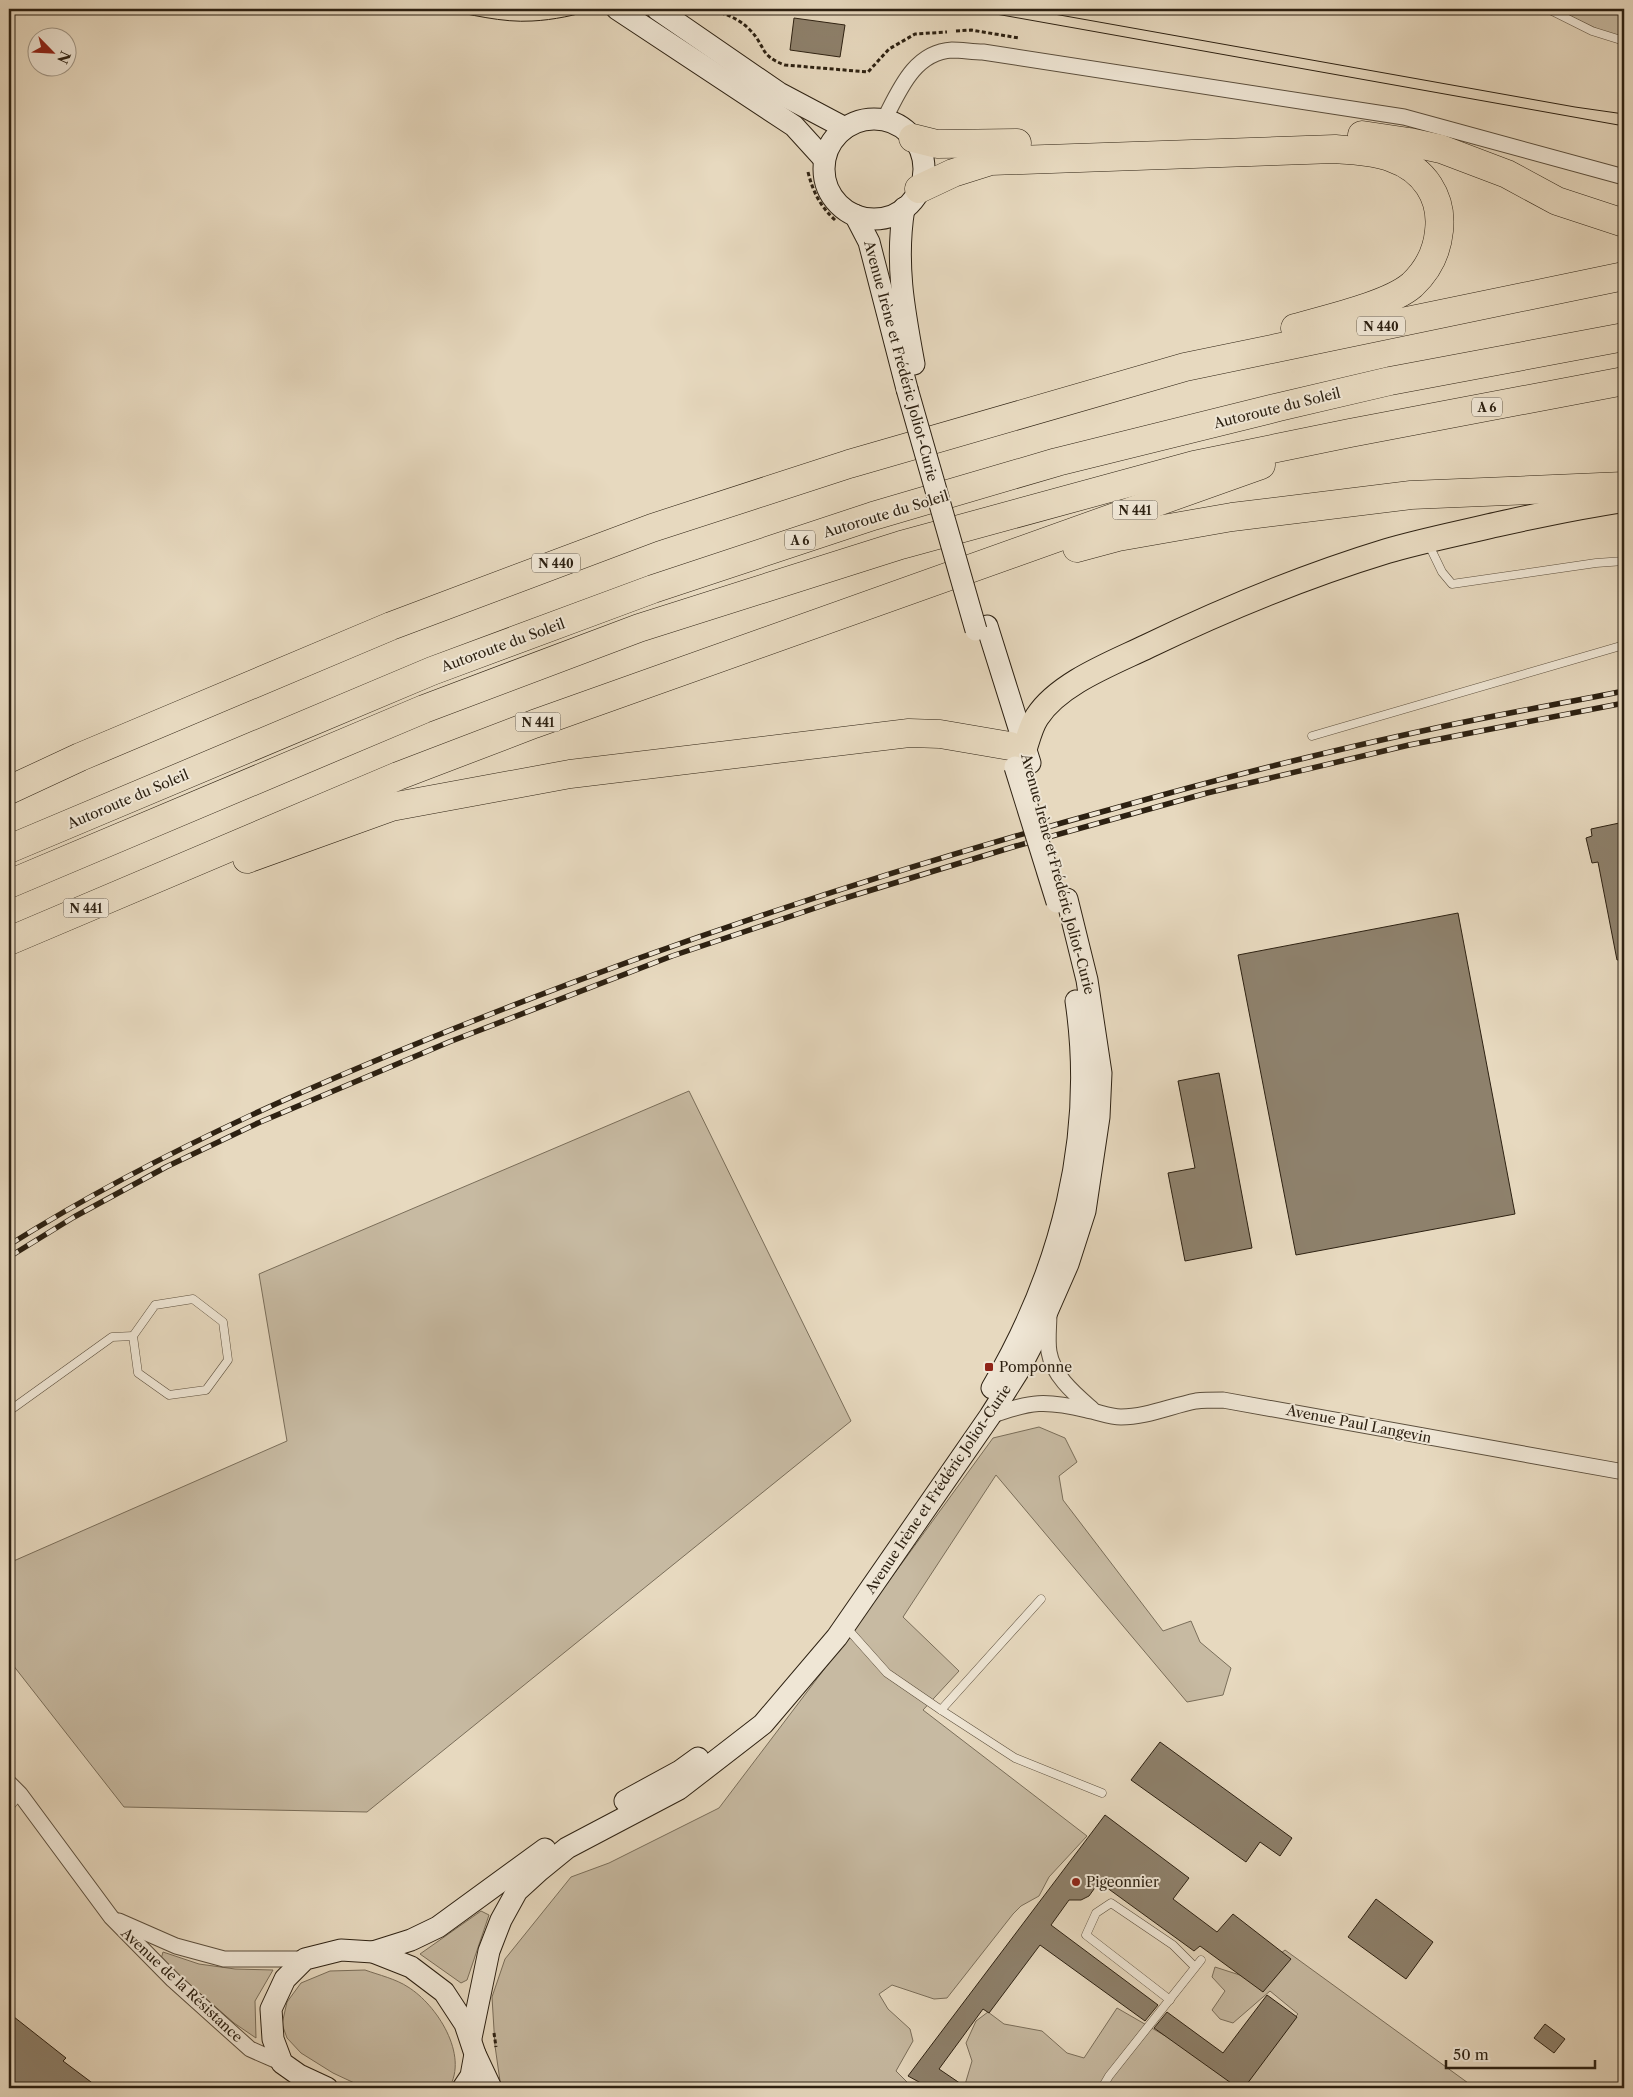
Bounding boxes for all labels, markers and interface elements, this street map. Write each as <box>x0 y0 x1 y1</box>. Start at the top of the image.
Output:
north arrow <box>28 28 78 78</box>
text: N <box>53 48 75 67</box>
street label: Avenue Irène et Frédéric Joliot-Curie <box>860 238 942 483</box>
road number: N 440 <box>1357 316 1405 336</box>
street label: Autoroute du Soleil <box>1211 384 1342 433</box>
road number: A 6 <box>1472 398 1502 417</box>
street label: Autoroute du Soleil <box>820 486 951 542</box>
road number: N 441 <box>1112 500 1158 520</box>
road number: A 6 <box>785 530 815 550</box>
road number: N 440 <box>532 554 580 572</box>
street label: Autoroute du Soleil <box>438 614 567 676</box>
road number: N 441 <box>516 712 560 732</box>
street label: Avenue Irène et Frédéric Joliot-Curie <box>1017 751 1099 996</box>
street label: Autoroute du Soleil <box>64 765 191 833</box>
road number: N 441 <box>64 898 108 918</box>
place label: Pomponne <box>999 1358 1072 1376</box>
marker: Pomponne <box>983 1361 995 1373</box>
street label: Avenue Irène et Frédéric Joliot-Curie <box>860 1381 1015 1598</box>
street label: Avenue Paul Langevin <box>1284 1401 1433 1447</box>
place label: Pigeonnier <box>1086 1873 1159 1891</box>
marker: Pigeonnier <box>1070 1876 1082 1888</box>
street label: Avenue de la Résistance <box>117 1923 247 2046</box>
scale bar <box>1446 2037 1594 2069</box>
text: 50 m <box>1453 2045 1489 2064</box>

